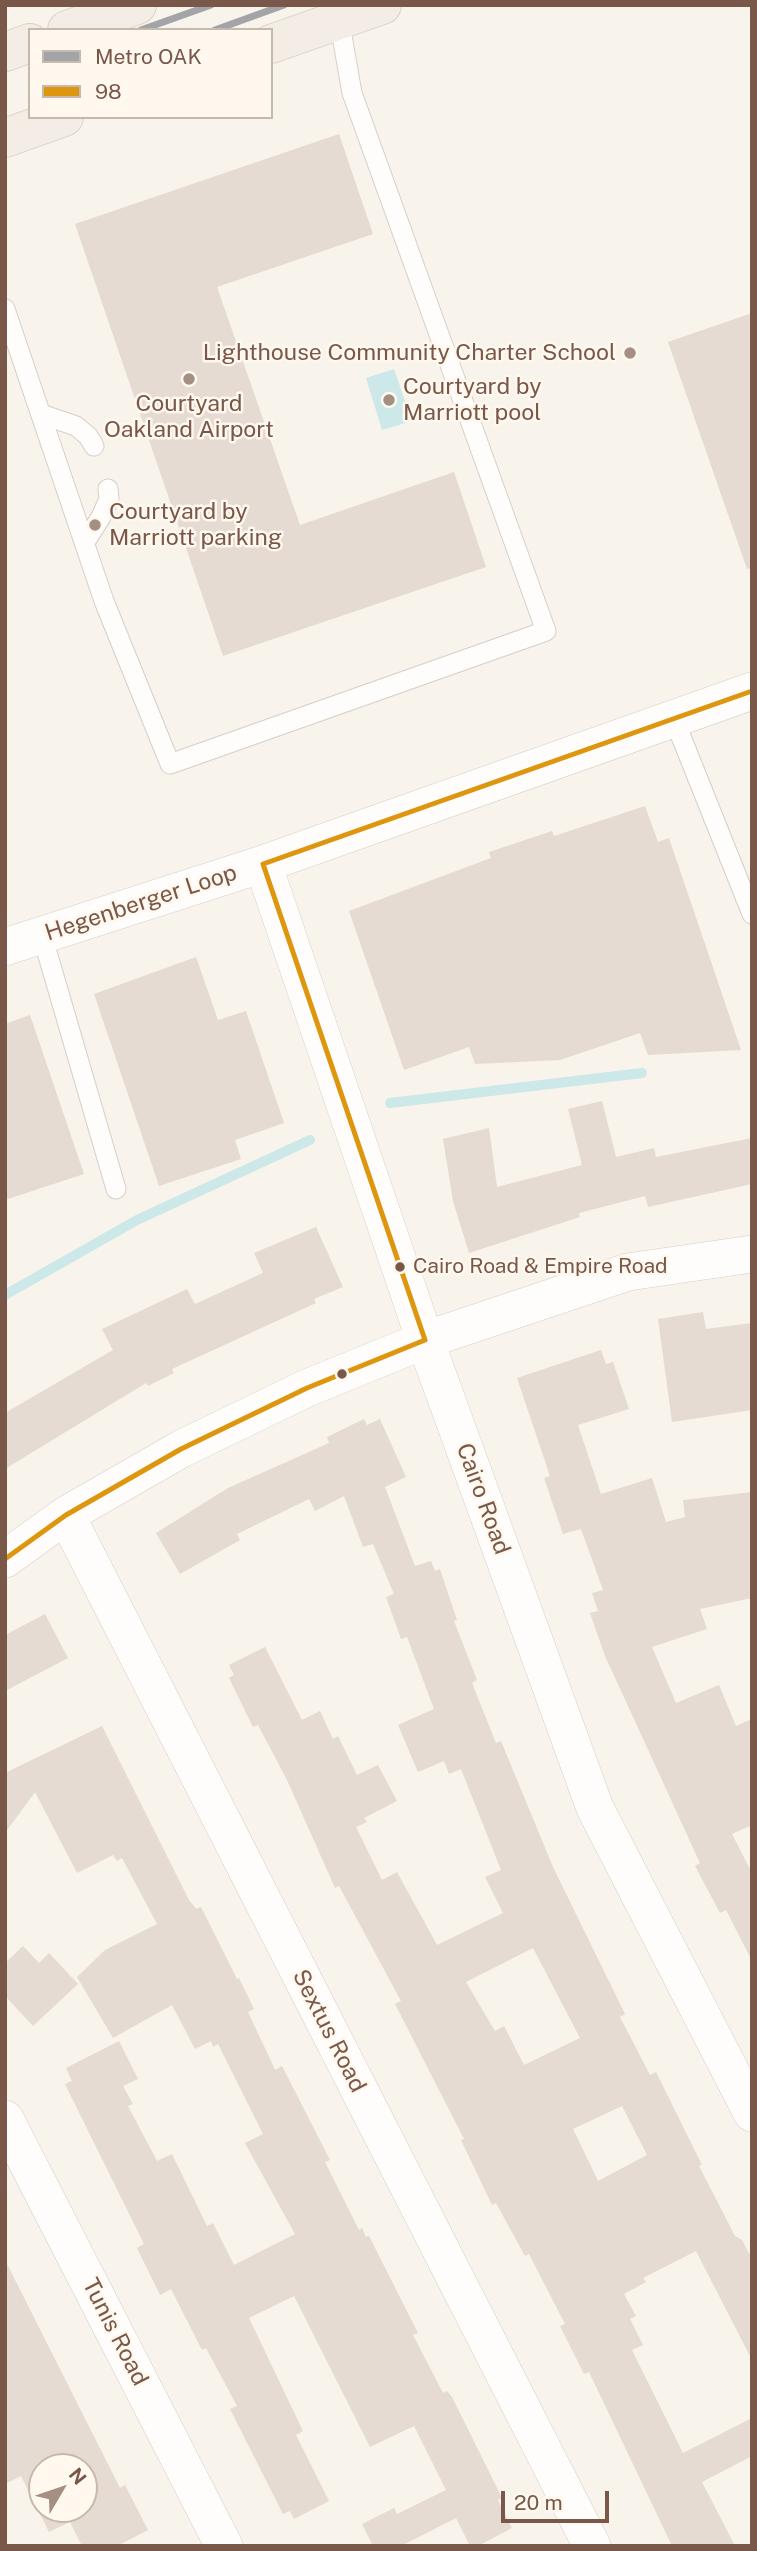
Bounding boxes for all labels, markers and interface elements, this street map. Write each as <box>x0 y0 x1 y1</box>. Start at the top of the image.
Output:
legend <box>28 28 273 119</box>
text: Metro OAK <box>95 44 202 69</box>
text: 98 <box>95 79 122 104</box>
place label: Lighthouse Community Charter School <box>203 339 616 367</box>
marker: Lighthouse Community Charter School <box>622 345 638 361</box>
marker: Courtyard Oakland Airport <box>181 371 197 387</box>
place label: Courtyard by Marriott pool <box>403 373 542 427</box>
place label: Courtyard Oakland Airport <box>104 390 274 444</box>
marker: Courtyard by Marriott pool <box>381 392 397 408</box>
place label: Courtyard by Marriott parking <box>109 498 282 552</box>
marker: Courtyard by Marriott parking <box>87 517 103 533</box>
street label: Hegenberger Loop <box>42 859 240 947</box>
place label: Cairo Road & Empire Road <box>413 1254 668 1280</box>
marker: Cairo Road & Empire Road <box>393 1260 407 1274</box>
unlabelled marker <box>335 1367 349 1381</box>
street label: Cairo Road <box>450 1440 516 1558</box>
street label: Sextus Road <box>286 1965 372 2097</box>
street label: Tunis Road <box>76 2274 154 2390</box>
north arrow <box>28 2453 98 2523</box>
text: N <box>65 2463 91 2489</box>
scale bar <box>505 2478 614 2522</box>
text: 20 m <box>514 2490 563 2515</box>

